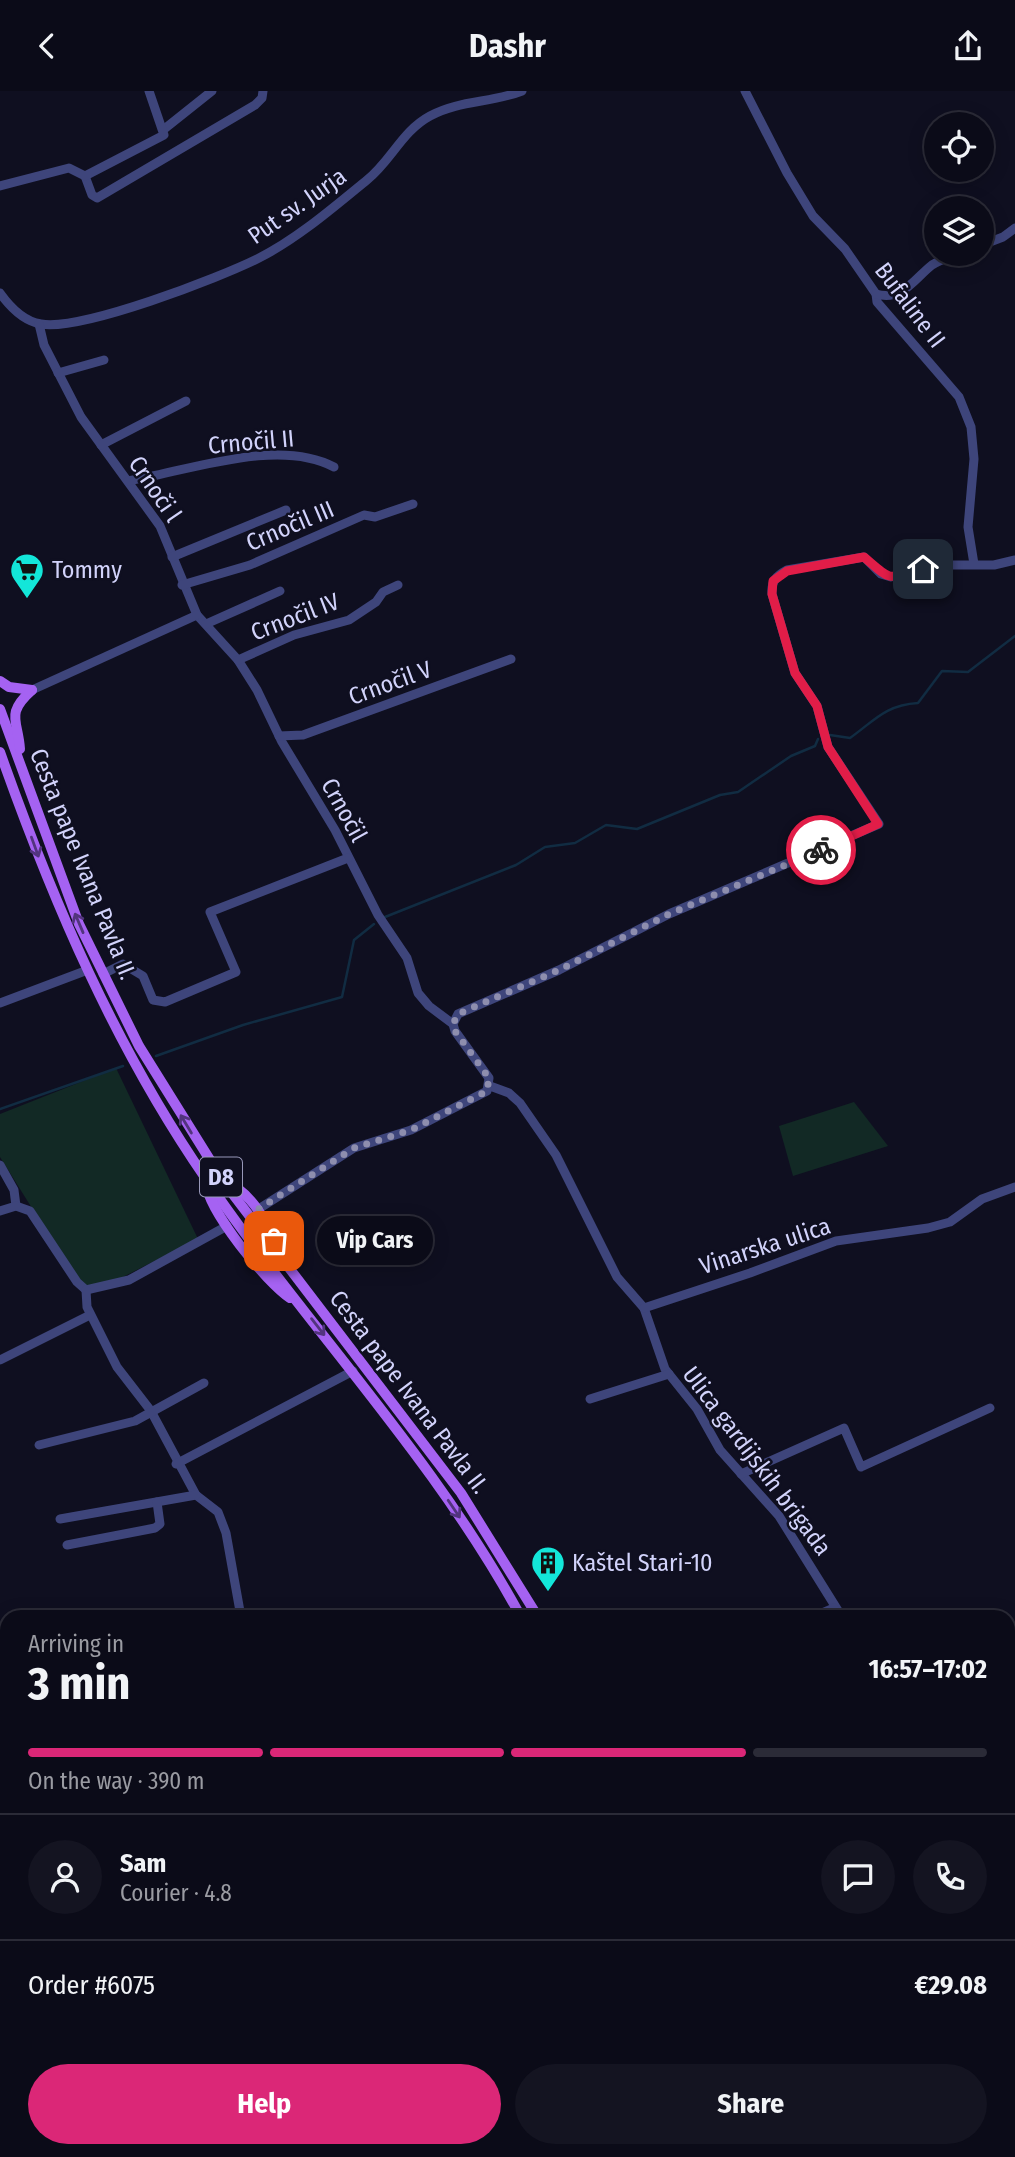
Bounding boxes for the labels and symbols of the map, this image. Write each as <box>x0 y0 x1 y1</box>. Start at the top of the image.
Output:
street label: Put sv. Jurja <box>243 162 351 250</box>
street label: Bufaline II <box>869 257 951 353</box>
street label: Crnočil II <box>207 424 295 460</box>
street label: Crnoči l <box>123 451 187 527</box>
street label: Crnočil III <box>242 495 338 557</box>
pin <box>893 539 953 599</box>
supermarket icon: Tommy <box>8 551 46 600</box>
place label: Tommy <box>52 556 122 584</box>
street label: Crnočil IV <box>247 587 344 647</box>
street label: Crnočil V <box>345 655 436 711</box>
street label: Cesta pape Ivana Pavla II. <box>24 744 142 984</box>
street label: Crnočil <box>315 773 373 847</box>
courier <box>786 815 856 885</box>
one-way arrow <box>30 836 42 858</box>
one-way arrow <box>72 913 85 935</box>
one-way arrow <box>179 1114 193 1134</box>
road number: D8 <box>200 1157 242 1197</box>
pin <box>244 1211 304 1271</box>
street label: Vinarska ulica <box>696 1212 834 1280</box>
callout: Vip Cars <box>316 1217 432 1265</box>
street label: Cesta pape Ivana Pavla II. <box>324 1285 494 1499</box>
one-way arrow <box>310 1317 325 1336</box>
street label: Ulica gardijskih brigada <box>677 1361 837 1561</box>
one-way arrow <box>447 1499 461 1518</box>
building icon: Kaštel Stari-10 <box>529 1544 567 1593</box>
place label: Kaštel Stari-10 <box>572 1549 713 1577</box>

